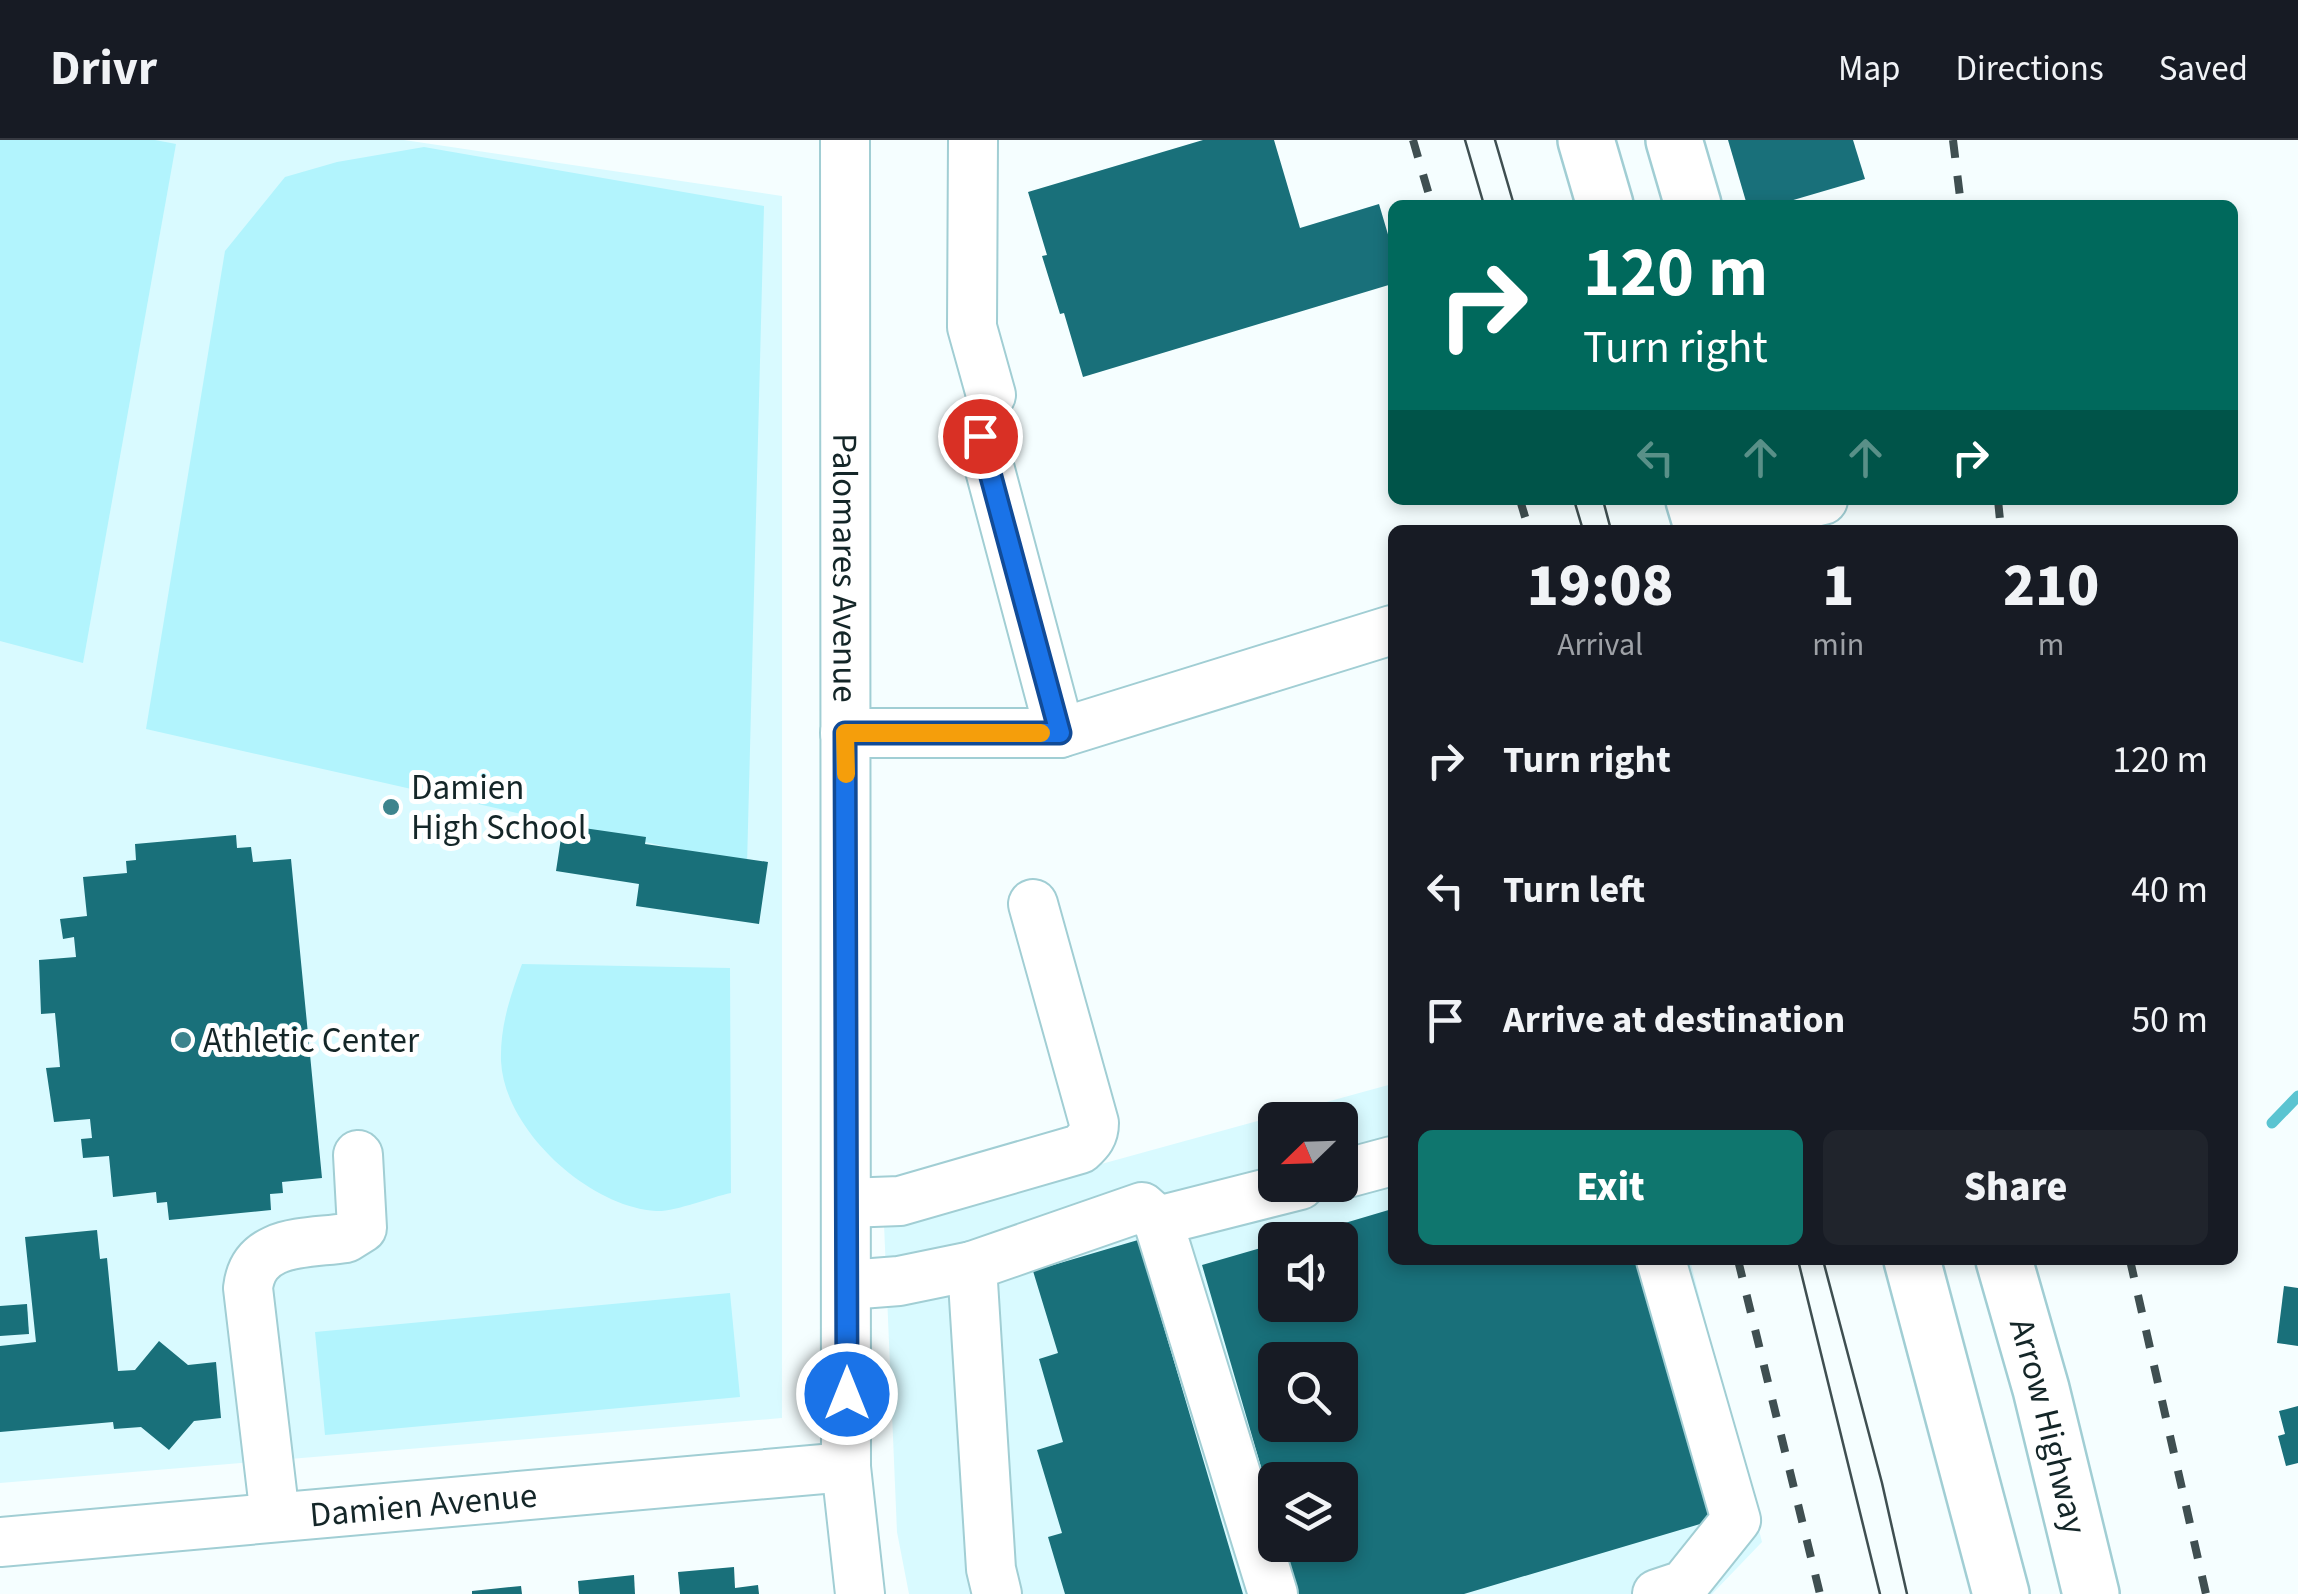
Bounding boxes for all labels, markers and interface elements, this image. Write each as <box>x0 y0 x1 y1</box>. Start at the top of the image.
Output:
text: Drivr <box>50 35 157 103</box>
text: Map <box>1838 44 1901 94</box>
text: Directions <box>1956 44 2104 94</box>
text: Saved <box>2159 44 2248 94</box>
text: 120 m <box>1583 223 1768 323</box>
icon: right <box>1418 240 1548 370</box>
text: Turn right <box>1583 316 1768 380</box>
pin <box>938 394 1023 479</box>
icon: arrive <box>953 409 1008 464</box>
icon: left <box>1628 430 1683 485</box>
icon: ahead <box>1733 430 1788 485</box>
icon: ahead <box>1838 430 1893 485</box>
icon: right <box>1943 430 1998 485</box>
street label: Palomares Avenue <box>819 433 869 703</box>
text: 19:08 <box>1527 544 1674 629</box>
text: 1 <box>1822 544 1854 629</box>
text: 210 <box>2003 544 2099 629</box>
text: Arrival <box>1557 622 1643 668</box>
text: min <box>1812 622 1864 668</box>
text: m <box>2038 622 2064 668</box>
icon: right <box>1418 733 1473 788</box>
text: Turn right <box>1503 733 1671 787</box>
text: 120 m <box>2112 733 2208 787</box>
place label: Damien High School <box>411 763 587 853</box>
marker: Damien High School <box>380 796 402 818</box>
icon: left <box>1418 863 1473 918</box>
text: Turn left <box>1503 863 1645 917</box>
text: 40 m <box>2131 863 2208 917</box>
icon: arrive <box>1418 993 1473 1048</box>
text: Arrive at destination <box>1503 993 1845 1047</box>
text: 50 m <box>2131 993 2208 1047</box>
place label: Athletic Center <box>203 1016 420 1066</box>
marker: Athletic Center <box>172 1029 194 1051</box>
north arrow <box>1258 1102 1358 1202</box>
map controls <box>1258 1102 1358 1562</box>
button: Exit <box>1418 1130 1803 1245</box>
button: Share <box>1823 1130 2208 1245</box>
button: sound <box>1258 1222 1358 1322</box>
street label: Arrow Highway <box>1996 1313 2099 1539</box>
position arrow <box>795 1342 899 1446</box>
button: search <box>1258 1342 1358 1442</box>
button: layers <box>1258 1462 1358 1562</box>
street label: Damien Avenue <box>308 1470 539 1540</box>

